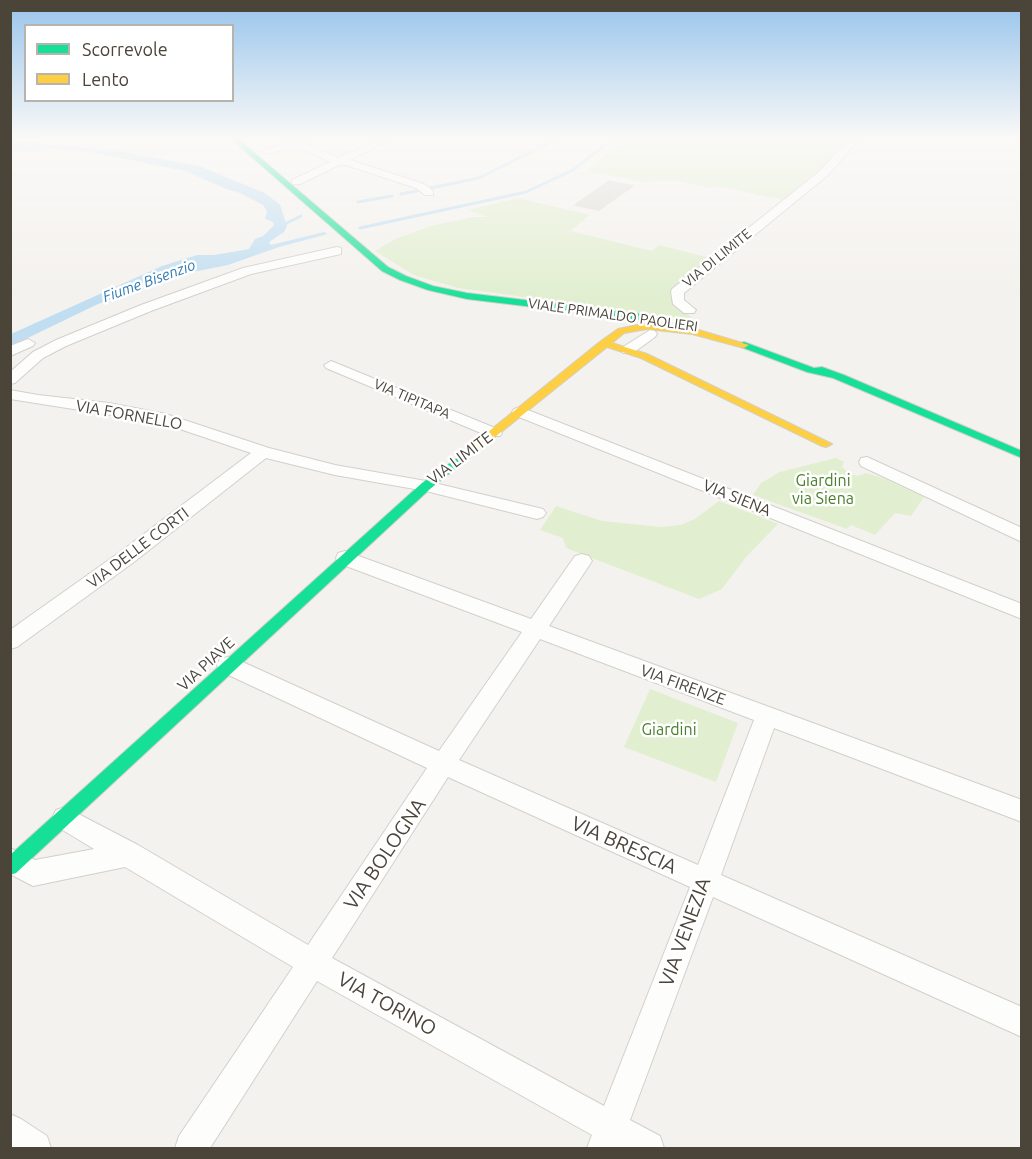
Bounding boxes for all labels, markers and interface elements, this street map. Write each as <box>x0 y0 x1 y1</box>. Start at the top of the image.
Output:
legend <box>24 24 234 102</box>
text: Scorrevole <box>82 39 168 59</box>
text: Lento <box>82 69 129 89</box>
street label: VIA DI LIMITE <box>679 225 755 291</box>
water label: Fiume Bisenzio <box>100 256 198 306</box>
street label: VIALE PRIMALDO PAOLIERI <box>527 295 699 335</box>
street label: VIA TIPITAPA <box>371 375 453 423</box>
street label: VIA FORNELLO <box>74 396 184 434</box>
street label: VIA LIMITE <box>424 427 496 489</box>
park label: Giardini via Siena <box>792 471 854 509</box>
street label: VIA SIENA <box>700 476 774 520</box>
street label: VIA DELLE CORTI <box>83 503 193 593</box>
street label: VIA PIAVE <box>174 633 238 695</box>
street label: VIA FIRENZE <box>638 661 728 709</box>
park label: Giardini <box>641 720 697 740</box>
street label: VIA BOLOGNA <box>339 794 431 914</box>
street label: VIA BRESCIA <box>568 811 680 879</box>
street label: VIA VENEZIA <box>654 874 716 990</box>
street label: VIA TORINO <box>333 967 441 1041</box>

